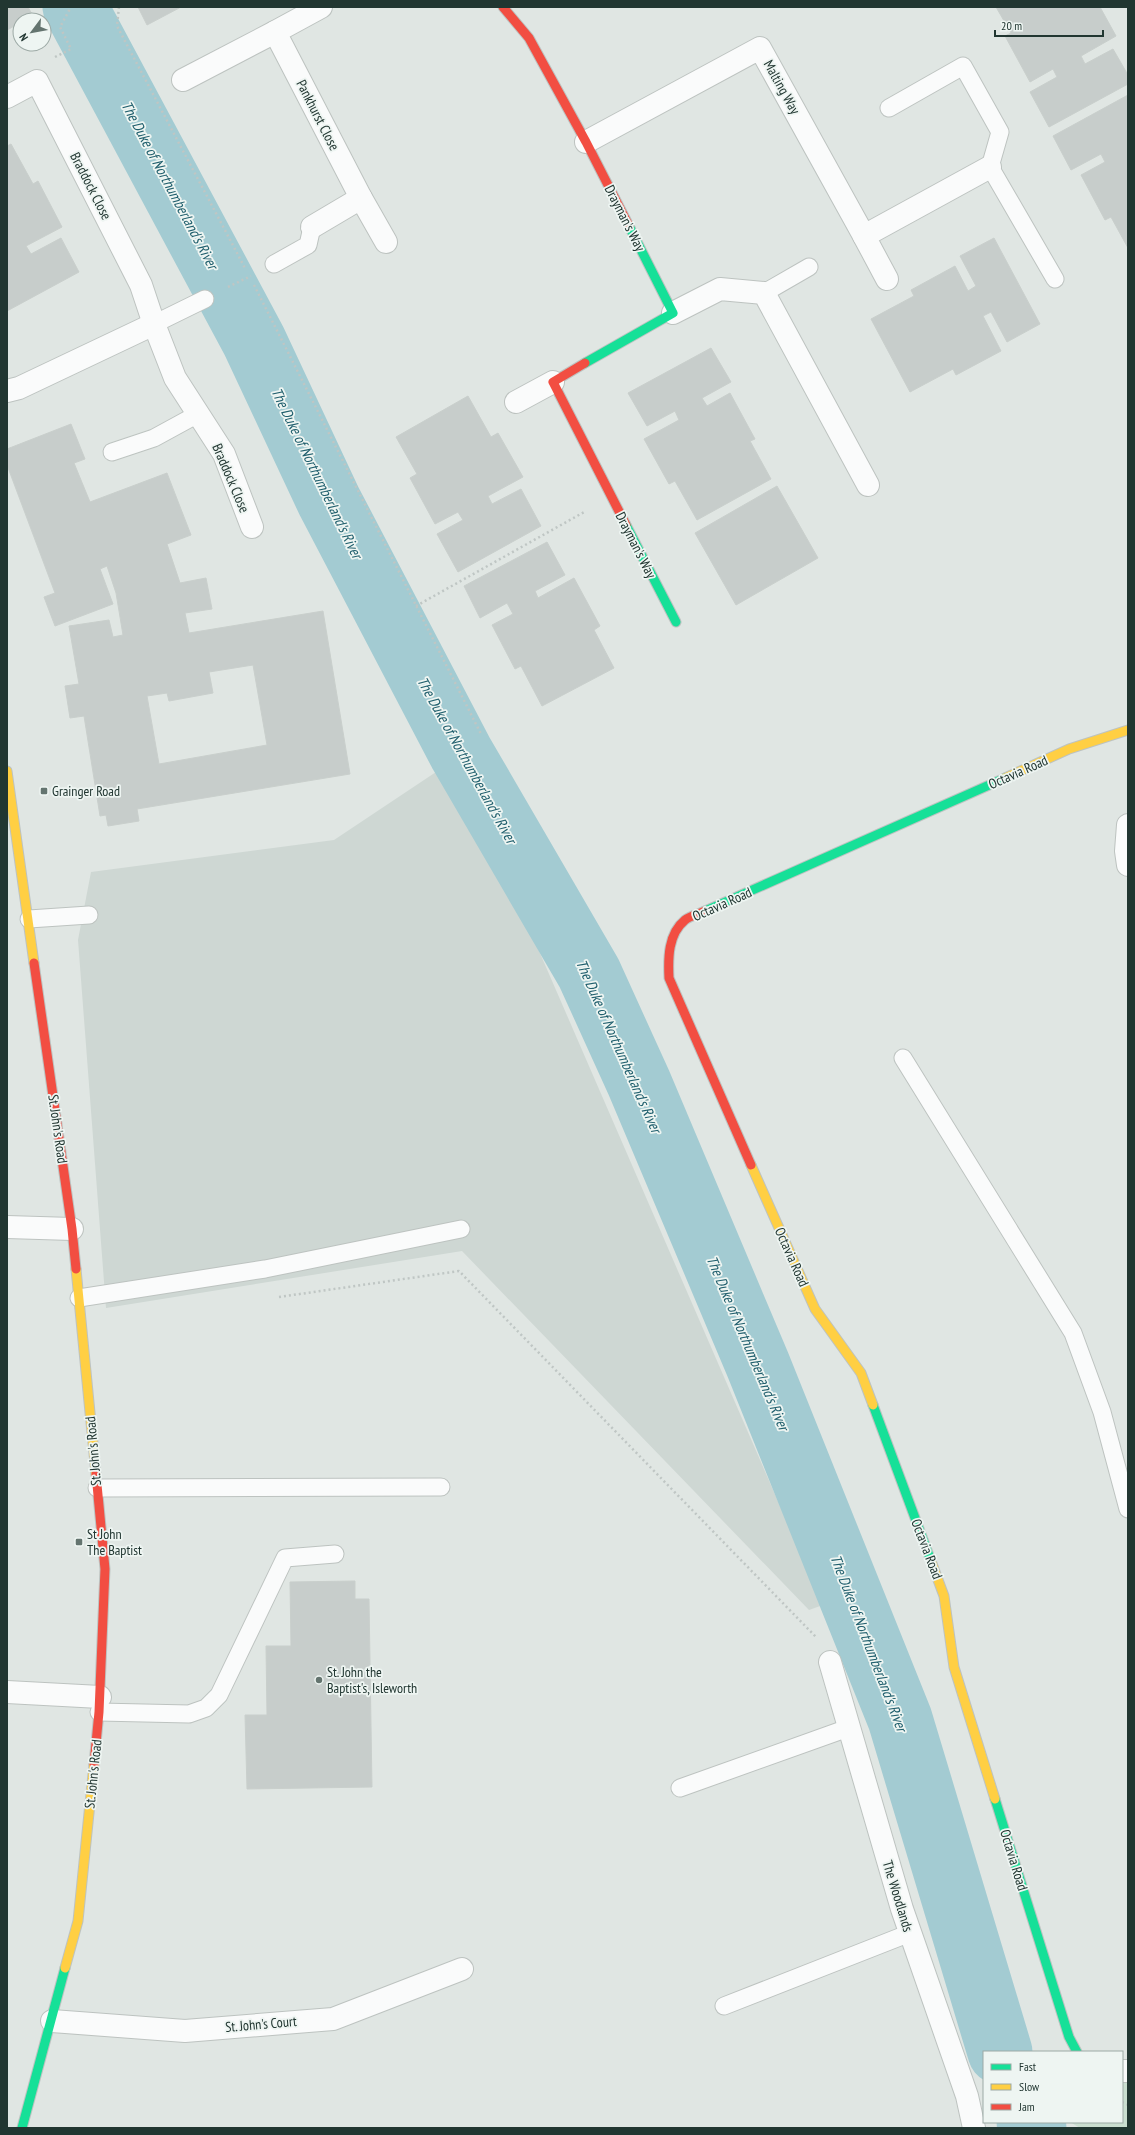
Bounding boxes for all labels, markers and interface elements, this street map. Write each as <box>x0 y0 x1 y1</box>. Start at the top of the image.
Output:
north arrow <box>12 12 52 52</box>
scale bar <box>995 12 1103 38</box>
text: 20 m <box>1001 18 1022 33</box>
text: N <box>16 31 31 44</box>
street label: Malting Way <box>760 57 805 118</box>
street label: Pankhurst Close <box>293 77 344 154</box>
water label: The Duke of Northumberland's River <box>118 98 223 274</box>
street label: Braddock Close <box>66 149 116 223</box>
street label: Drayman's Way <box>601 182 650 255</box>
water label: The Duke of Northumberland's River <box>267 385 367 563</box>
street label: Braddock Close <box>208 441 254 516</box>
street label: Drayman's Way <box>612 509 661 582</box>
water label: The Duke of Northumberland's River <box>413 673 522 848</box>
street label: Octavia Road <box>986 751 1050 793</box>
place label: Grainger Road <box>52 782 120 800</box>
marker: Grainger Road <box>39 786 49 796</box>
street label: Octavia Road <box>690 883 754 925</box>
water label: The Duke of Northumberland's River <box>572 956 667 1137</box>
street label: St. John's Road <box>44 1093 72 1165</box>
street label: Octavia Road <box>771 1225 813 1289</box>
water label: The Duke of Northumberland's River <box>703 1253 794 1435</box>
street label: St. John's Road <box>81 1416 105 1486</box>
street label: Octavia Road <box>907 1516 947 1582</box>
place label: St John The Baptist <box>87 1525 142 1559</box>
marker: St John The Baptist <box>74 1537 84 1547</box>
water label: The Duke of Northumberland's River <box>827 1552 912 1736</box>
place label: St. John the Baptist's, Isleworth <box>327 1663 417 1697</box>
marker: St. John the Baptist's, Isleworth <box>314 1675 324 1685</box>
street label: St. John's Road <box>80 1738 106 1810</box>
street label: Octavia Road <box>996 1827 1032 1893</box>
street label: The Woodlands <box>879 1858 917 1934</box>
street label: St. John's Court <box>224 2012 298 2036</box>
legend <box>983 2051 1123 2123</box>
text: Fast <box>1019 2059 1037 2074</box>
text: Slow <box>1019 2079 1040 2094</box>
text: Jam <box>1018 2099 1035 2114</box>

